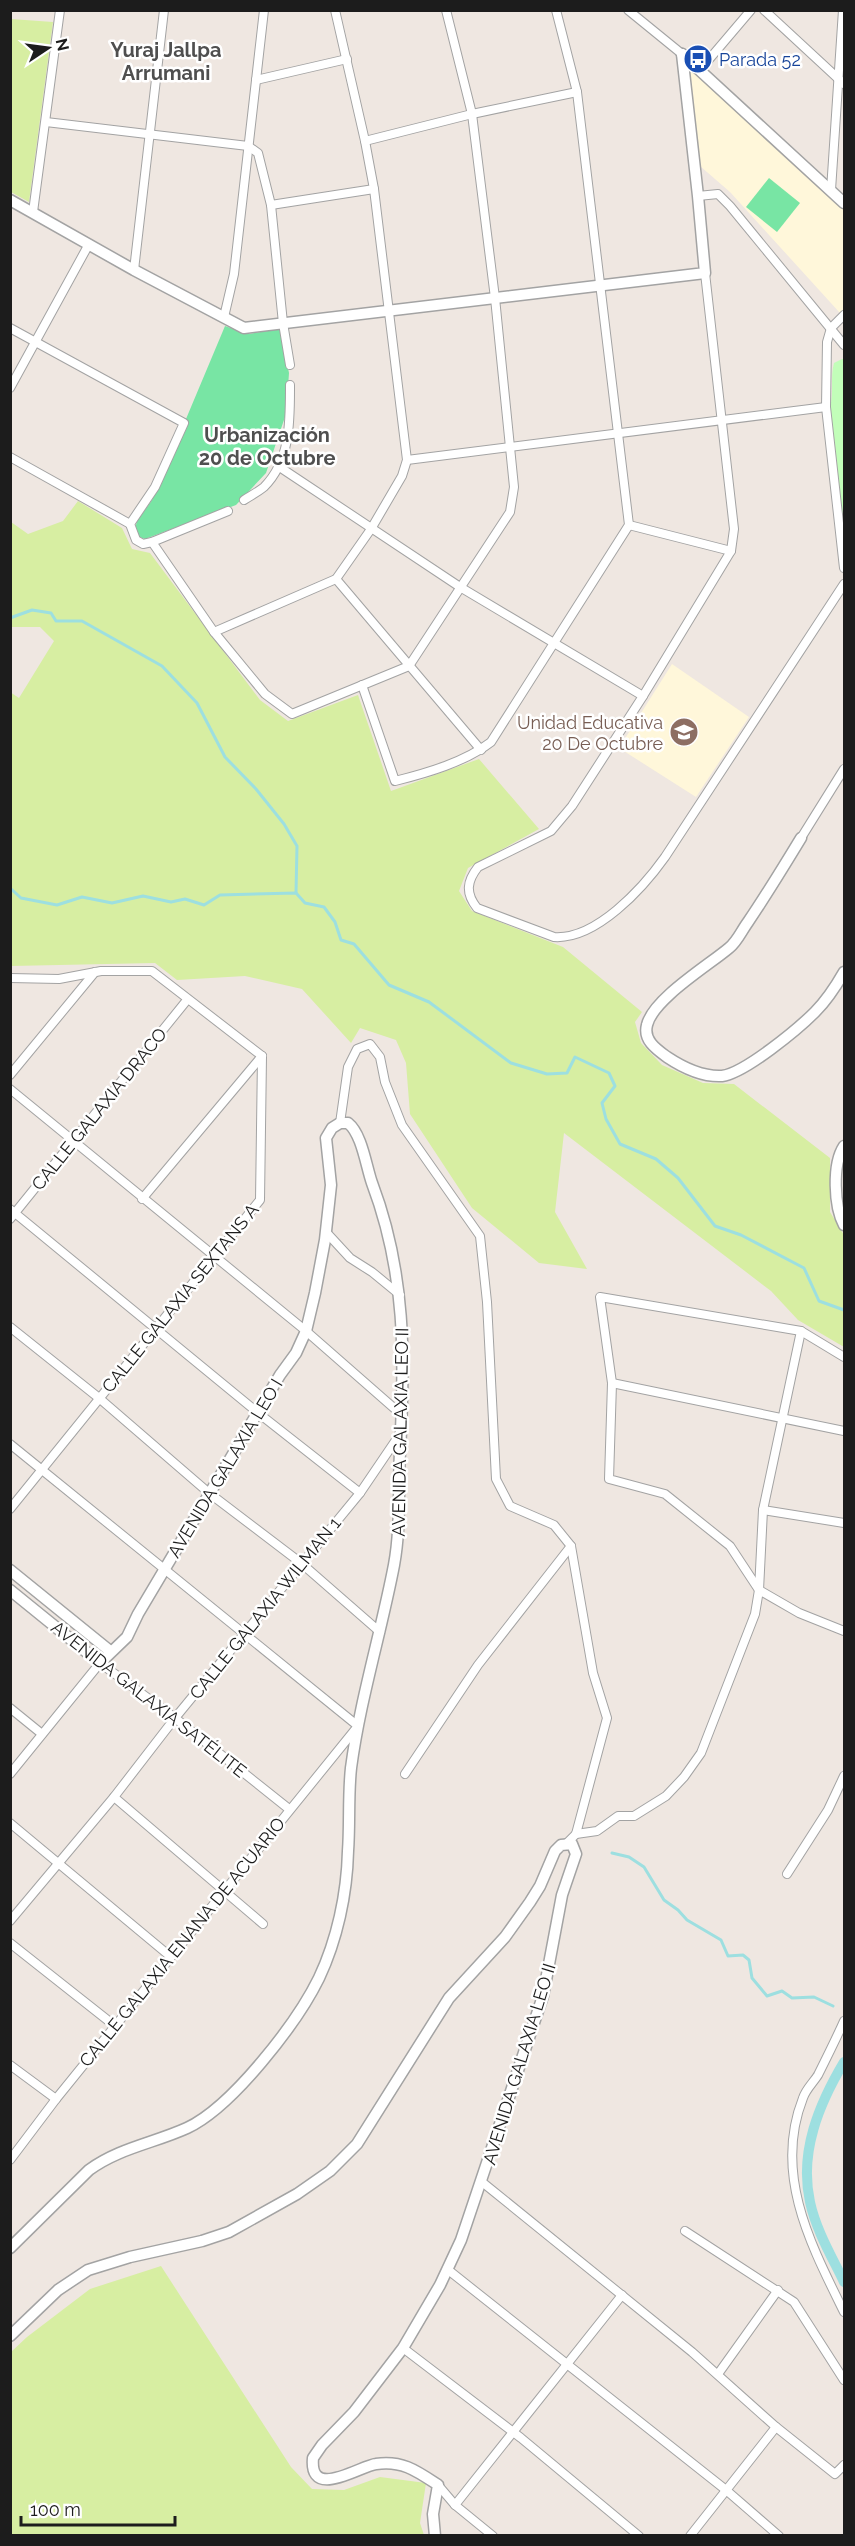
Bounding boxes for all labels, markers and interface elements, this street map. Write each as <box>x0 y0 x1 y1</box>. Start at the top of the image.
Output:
north arrow <box>18 18 78 78</box>
text: N <box>51 37 73 53</box>
district label: Yuraj Jallpa Arrumani <box>111 38 221 85</box>
bus stop icon: Parada 52 <box>682 43 714 75</box>
place label: Parada 52 <box>719 49 801 70</box>
district label: Urbanización 20 de Octubre <box>199 423 335 470</box>
place label: Unidad Educativa 20 De Octubre <box>517 712 663 754</box>
school or university icon: Unidad Educativa 20 De Octubre <box>668 716 700 748</box>
street label: CALLE GALAXIA DRACO <box>27 1024 171 1194</box>
street label: CALLE GALAXIA SEXTANS A <box>97 1199 263 1397</box>
street label: AVENIDA GALAXIA LEO II <box>388 1327 412 1537</box>
street label: AVENIDA GALAXIA LEO I <box>163 1375 287 1561</box>
street label: CALLE GALAXIA WILMAN 1 <box>185 1513 345 1703</box>
street label: AVENIDA GALAXIA SATÉLITE <box>47 1616 251 1782</box>
street label: CALLE GALAXIA ENANA DE ACUARIO <box>75 1813 289 2071</box>
street label: AVENIDA GALAXIA LEO II <box>478 1961 560 2167</box>
scale bar <box>21 2489 176 2527</box>
text: 100 m <box>30 2499 81 2520</box>

